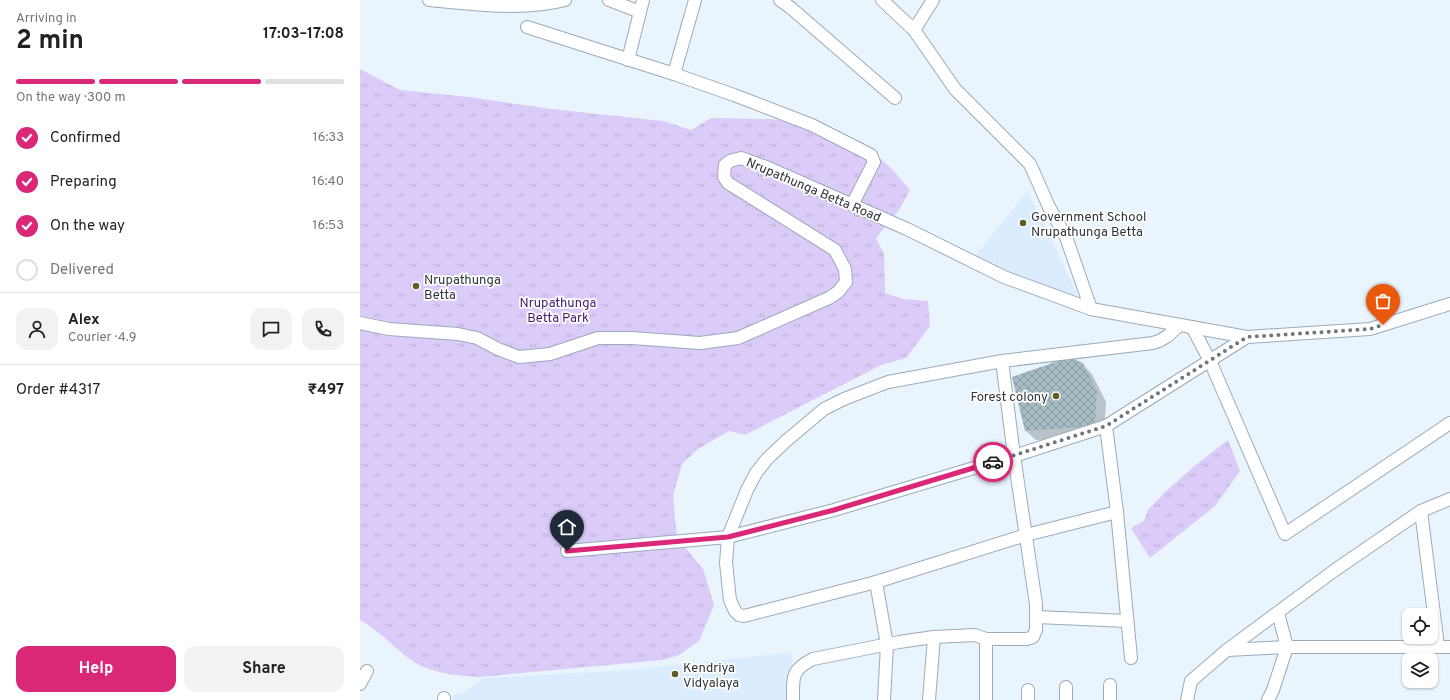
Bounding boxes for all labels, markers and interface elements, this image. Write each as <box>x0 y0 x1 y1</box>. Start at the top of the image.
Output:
text: Arriving in <box>16 11 77 27</box>
text: 2 min <box>16 25 84 58</box>
text: 17:03–17:08 <box>263 25 344 44</box>
text: On the way · 300 m <box>16 90 125 106</box>
icon: check <box>16 127 38 149</box>
text: Confirmed <box>50 129 121 148</box>
text: 16:33 <box>313 130 344 146</box>
street label: Nrupathunga Betta Road <box>743 155 883 227</box>
icon: check <box>16 171 38 193</box>
text: Preparing <box>50 173 117 192</box>
text: 16:40 <box>312 174 344 190</box>
place label: Government School Nrupathunga Betta <box>1031 210 1146 241</box>
icon: check <box>16 215 38 237</box>
text: On the way <box>50 217 125 236</box>
text: 16:53 <box>313 218 344 234</box>
marker: Government School Nrupathunga Betta <box>1018 218 1028 228</box>
text: Delivered <box>50 261 114 280</box>
place label: Nrupathunga Betta <box>424 273 501 304</box>
marker: Nrupathunga Betta <box>411 281 421 291</box>
pin <box>1366 284 1400 325</box>
icon: bag <box>1372 290 1394 312</box>
park label: Nrupathunga Betta Park <box>520 296 596 327</box>
button: person <box>16 308 58 350</box>
button: chat <box>250 308 292 350</box>
button: phone <box>302 308 344 350</box>
text: Alex <box>68 311 100 330</box>
text: Courier · 4.9 <box>68 330 136 346</box>
text: Order #4317 <box>16 381 100 400</box>
text: ₹497 <box>307 381 344 400</box>
place label: Forest colony <box>970 390 1048 406</box>
marker: Forest colony <box>1051 391 1061 401</box>
courier <box>973 442 1013 482</box>
icon: car <box>982 451 1004 473</box>
pin <box>550 510 584 551</box>
icon: home <box>556 516 578 538</box>
map controls <box>1402 608 1438 688</box>
button: locate <box>1402 608 1438 644</box>
button: Help <box>16 646 176 692</box>
button: Share <box>184 646 344 692</box>
button: layers <box>1402 652 1438 688</box>
place label: Kendriya Vidyalaya <box>683 661 739 692</box>
marker: Kendriya Vidyalaya <box>670 669 680 679</box>

